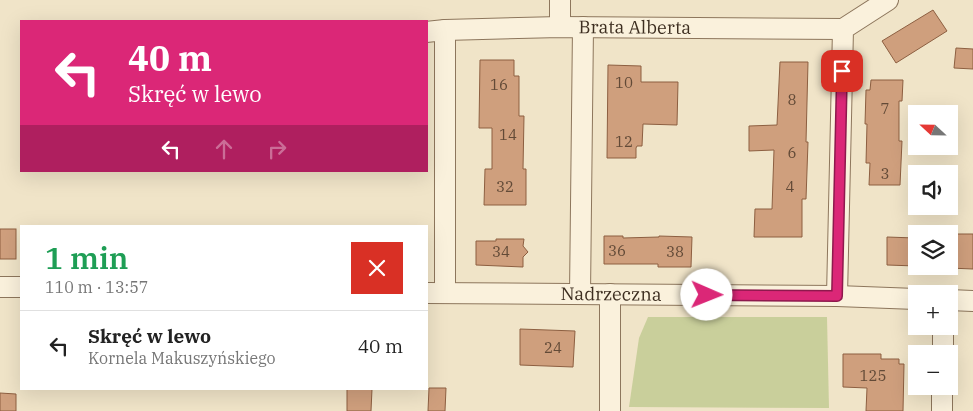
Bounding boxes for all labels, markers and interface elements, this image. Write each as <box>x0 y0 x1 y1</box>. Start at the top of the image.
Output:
street label: Brata Alberta <box>578 15 691 39</box>
text: 40 m <box>128 35 212 81</box>
icon: left <box>45 40 110 105</box>
pin <box>821 50 863 92</box>
icon: arrive <box>828 57 856 85</box>
house number: 10 <box>615 73 633 92</box>
house number: 16 <box>490 75 508 94</box>
text: Skręć w lewo <box>128 79 262 108</box>
house number: 8 <box>787 90 797 109</box>
house number: 7 <box>880 99 890 118</box>
north arrow <box>908 105 958 155</box>
map controls <box>908 105 958 395</box>
house number: 14 <box>499 125 517 144</box>
house number: 12 <box>615 132 633 151</box>
icon: left <box>157 135 185 163</box>
icon: ahead <box>210 135 238 163</box>
icon: right <box>263 135 291 163</box>
house number: 6 <box>787 143 797 162</box>
house number: 3 <box>880 164 890 183</box>
button: sound <box>908 165 958 215</box>
house number: 32 <box>496 177 514 196</box>
house number: 4 <box>785 177 795 196</box>
button: layers <box>908 225 958 275</box>
text: 1 min <box>45 238 128 277</box>
house number: 36 <box>608 241 626 260</box>
button: close <box>351 242 403 294</box>
house number: 34 <box>492 242 510 261</box>
house number: 38 <box>666 242 684 261</box>
position arrow <box>680 268 732 320</box>
text: 110 m · 13:57 <box>45 277 148 297</box>
street label: Nadrzeczna <box>560 282 662 306</box>
button: + <box>908 285 958 335</box>
text: Skręć w lewo <box>88 324 211 348</box>
icon: left <box>45 332 73 360</box>
text: 40 m <box>358 334 403 358</box>
house number: 24 <box>544 338 562 357</box>
button: − <box>908 345 958 395</box>
text: Kornela Makuszyńskiego <box>88 348 276 368</box>
house number: 125 <box>859 366 887 385</box>

